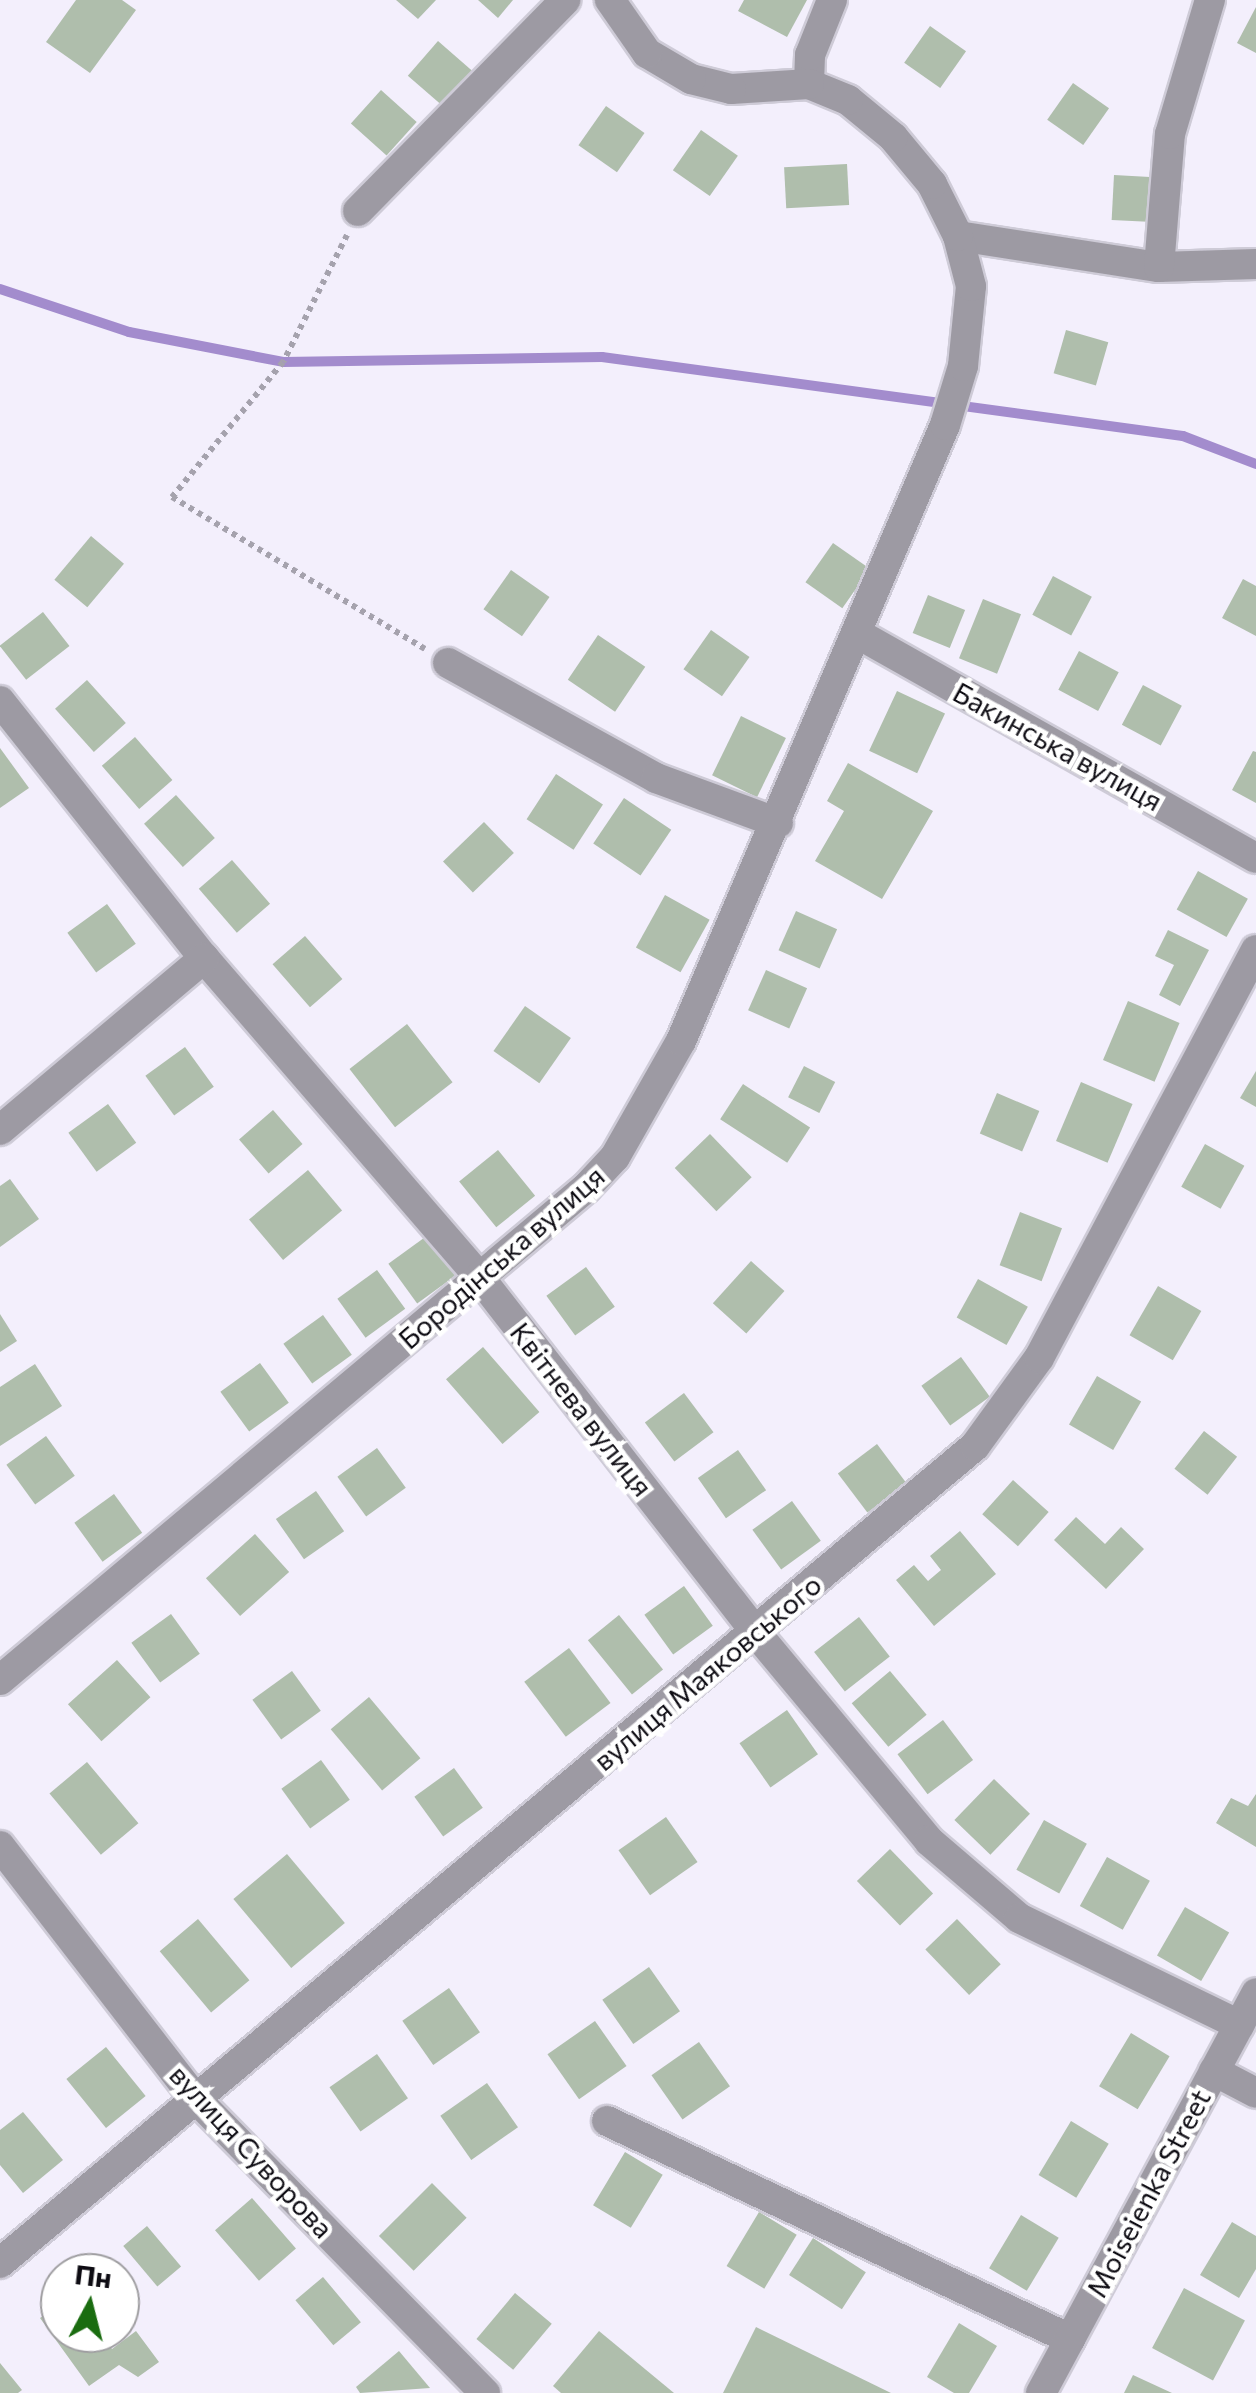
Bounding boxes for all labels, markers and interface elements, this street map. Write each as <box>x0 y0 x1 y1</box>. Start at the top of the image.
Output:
street label: Бакинська вулиця <box>948 675 1168 817</box>
street label: Бородінська вулиця <box>391 1159 611 1355</box>
street label: Квітнева вулиця <box>504 1316 660 1502</box>
street label: вулиця Маяковського <box>586 1567 828 1777</box>
street label: вулиця Суворова <box>163 2058 341 2244</box>
street label: Moiseienka Street <box>1079 2083 1217 2303</box>
north arrow <box>40 2253 140 2353</box>
text: Пн <box>73 2256 114 2294</box>

